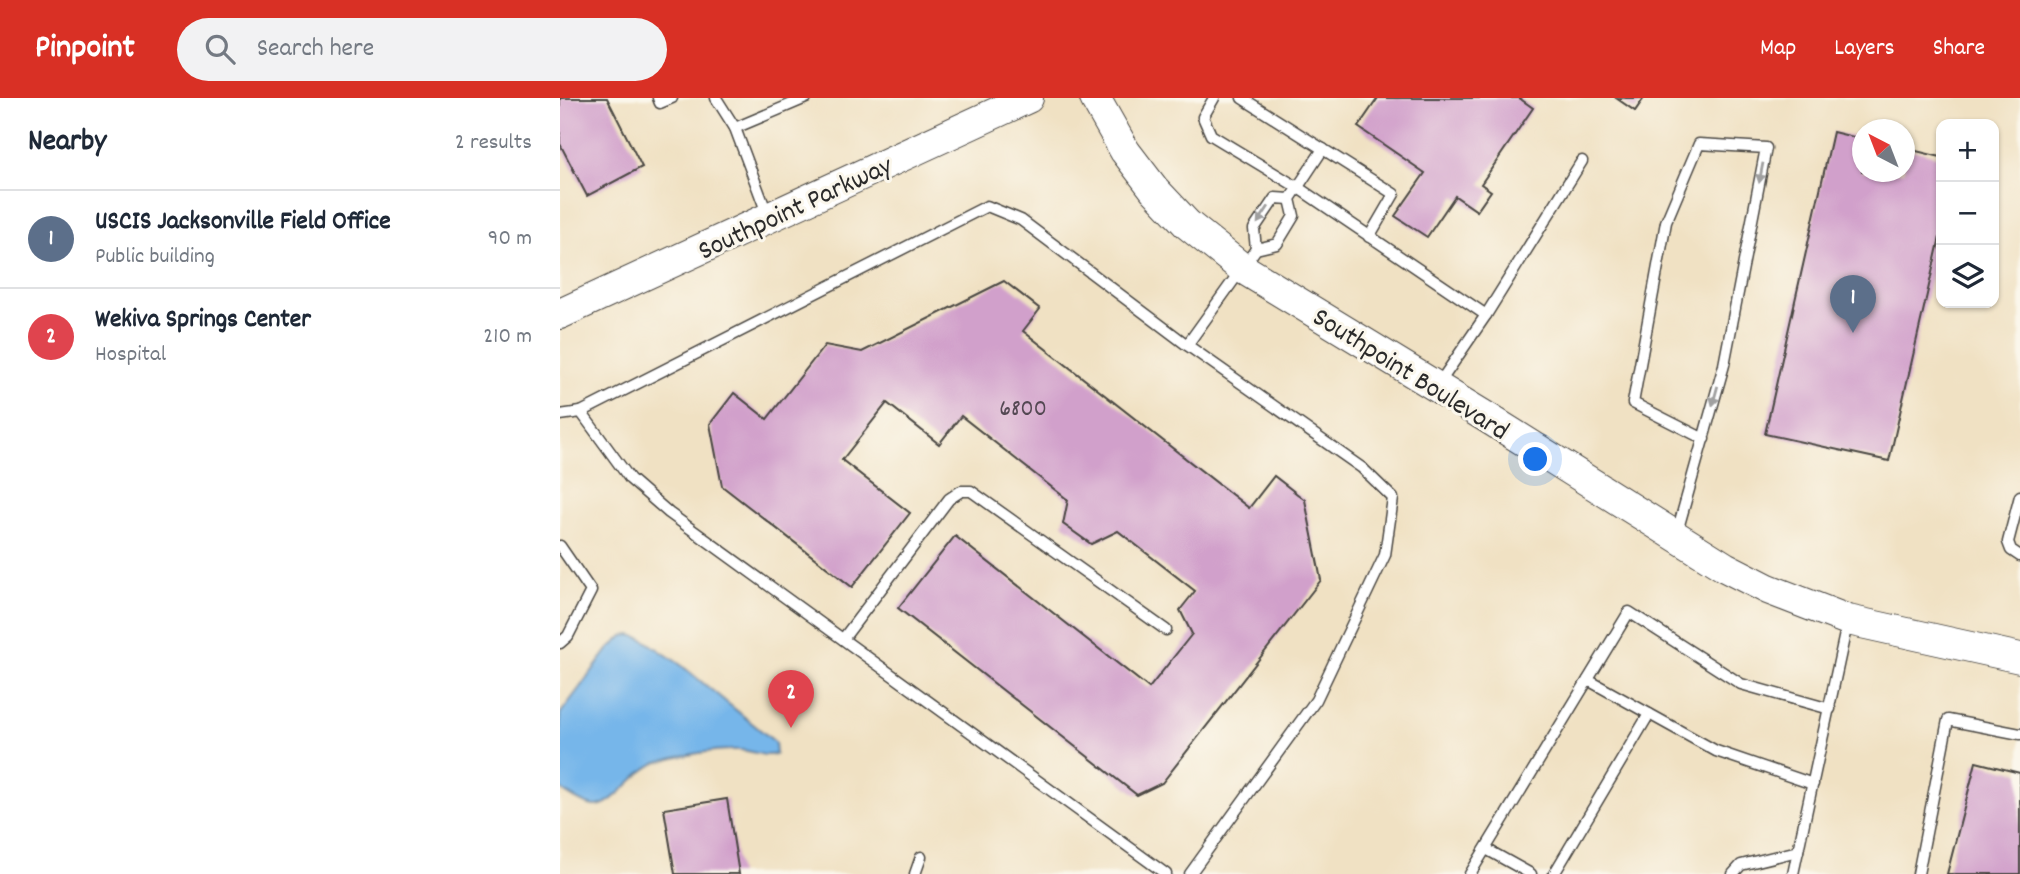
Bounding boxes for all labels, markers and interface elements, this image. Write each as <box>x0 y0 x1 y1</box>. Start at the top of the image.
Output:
search box <box>177 18 667 81</box>
text: Pinpoint <box>35 26 135 73</box>
icon: search <box>201 30 239 68</box>
text: Search here <box>257 31 374 68</box>
text: Map <box>1760 32 1796 66</box>
text: Layers <box>1834 32 1895 66</box>
text: Share <box>1933 32 1985 66</box>
north arrow <box>1852 119 1915 182</box>
map controls <box>1936 119 1999 308</box>
button: + <box>1936 119 1999 182</box>
text: Nearby <box>28 122 106 165</box>
text: 2 results <box>455 127 532 160</box>
street label: Southpoint Parkway <box>692 148 901 273</box>
one-way arrow <box>1755 162 1766 184</box>
button: − <box>1936 182 1999 245</box>
text: USCIS Jacksonville Field Office <box>95 204 391 241</box>
one-way arrow <box>1257 206 1270 225</box>
text: 1 <box>48 223 54 256</box>
text: 90 m <box>488 223 532 256</box>
text: Public building <box>95 241 215 274</box>
button: layers <box>1936 245 1999 308</box>
pin: 1 <box>1830 275 1876 333</box>
street label: Southpoint Boulevard <box>1303 300 1515 453</box>
text: Wekiva Springs Center <box>95 302 311 339</box>
text: 2 <box>46 321 56 354</box>
text: 210 m <box>483 321 532 354</box>
text: Hospital <box>95 339 166 372</box>
one-way arrow <box>1710 386 1720 407</box>
house number: 6800 <box>999 393 1047 427</box>
your location <box>1518 442 1552 476</box>
pin: 2 <box>768 670 814 728</box>

